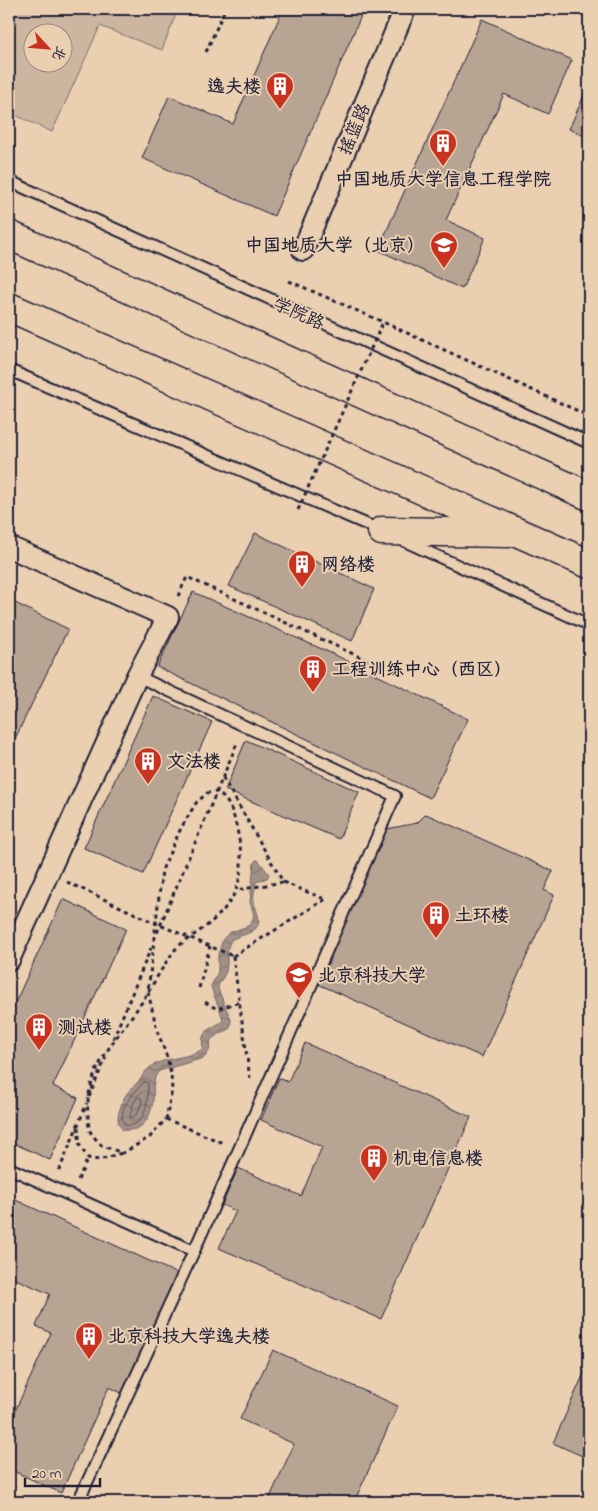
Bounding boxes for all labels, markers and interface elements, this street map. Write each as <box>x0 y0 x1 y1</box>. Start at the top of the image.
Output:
north arrow <box>22 22 72 72</box>
text: 北 <box>46 42 71 64</box>
building icon: 逸夫楼 <box>265 71 295 110</box>
place label: 逸夫楼 <box>207 75 261 101</box>
street label: 摇篮路 <box>333 100 378 160</box>
building icon: 中国地质大学信息工程学院 <box>428 128 458 167</box>
place label: 中国地质大学信息工程学院 <box>335 168 551 194</box>
school or university icon: 中国地质大学（北京） <box>429 230 459 269</box>
place label: 中国地质大学（北京） <box>245 234 425 260</box>
street label: 学院路 <box>268 292 328 338</box>
building icon: 网络楼 <box>287 549 317 588</box>
place label: 网络楼 <box>321 553 375 579</box>
building icon: 工程训练中心（西区） <box>298 654 328 693</box>
place label: 工程训练中心（西区） <box>332 658 512 684</box>
building icon: 文法楼 <box>133 746 163 785</box>
place label: 文法楼 <box>167 750 221 776</box>
building icon: 土环楼 <box>421 900 451 939</box>
place label: 土环楼 <box>455 904 509 930</box>
school or university icon: 北京科技大学 <box>284 960 314 999</box>
place label: 北京科技大学 <box>318 964 426 990</box>
building icon: 测试楼 <box>24 1012 54 1051</box>
place label: 测试楼 <box>58 1016 112 1042</box>
building icon: 机电信息楼 <box>359 1143 389 1182</box>
place label: 机电信息楼 <box>393 1147 483 1173</box>
building icon: 北京科技大学逸夫楼 <box>74 1321 104 1360</box>
place label: 北京科技大学逸夫楼 <box>108 1325 270 1351</box>
scale bar <box>25 1456 100 1488</box>
text: 20 m <box>32 1463 62 1485</box>

